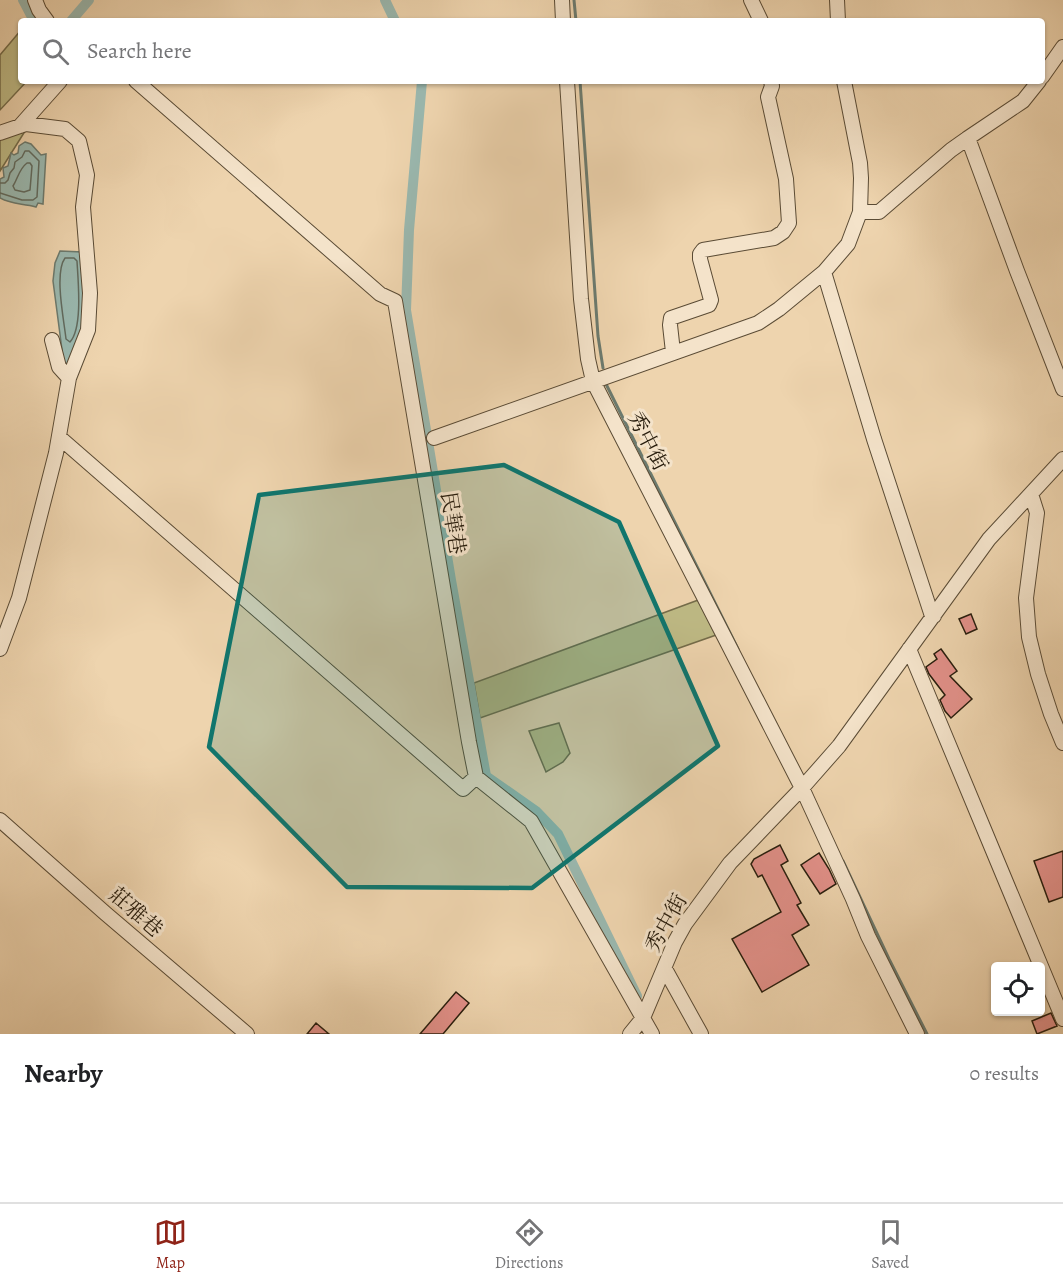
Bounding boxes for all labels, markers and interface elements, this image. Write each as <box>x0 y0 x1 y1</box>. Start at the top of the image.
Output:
search box <box>18 18 1045 84</box>
icon: search <box>39 35 72 68</box>
text: Search here <box>87 36 192 66</box>
street label: 秀中街 <box>621 407 675 475</box>
street label: 民華巷 <box>434 490 472 556</box>
street label: 莊雅巷 <box>103 881 169 943</box>
street label: 秀中街 <box>638 889 694 957</box>
map controls <box>991 962 1045 1016</box>
button: locate <box>991 962 1045 1016</box>
text: Nearby <box>24 1056 103 1091</box>
text: 0 results <box>970 1060 1039 1087</box>
tab: Map <box>154 1216 187 1274</box>
tab: Directions <box>495 1216 563 1274</box>
tab: Saved <box>871 1216 909 1274</box>

